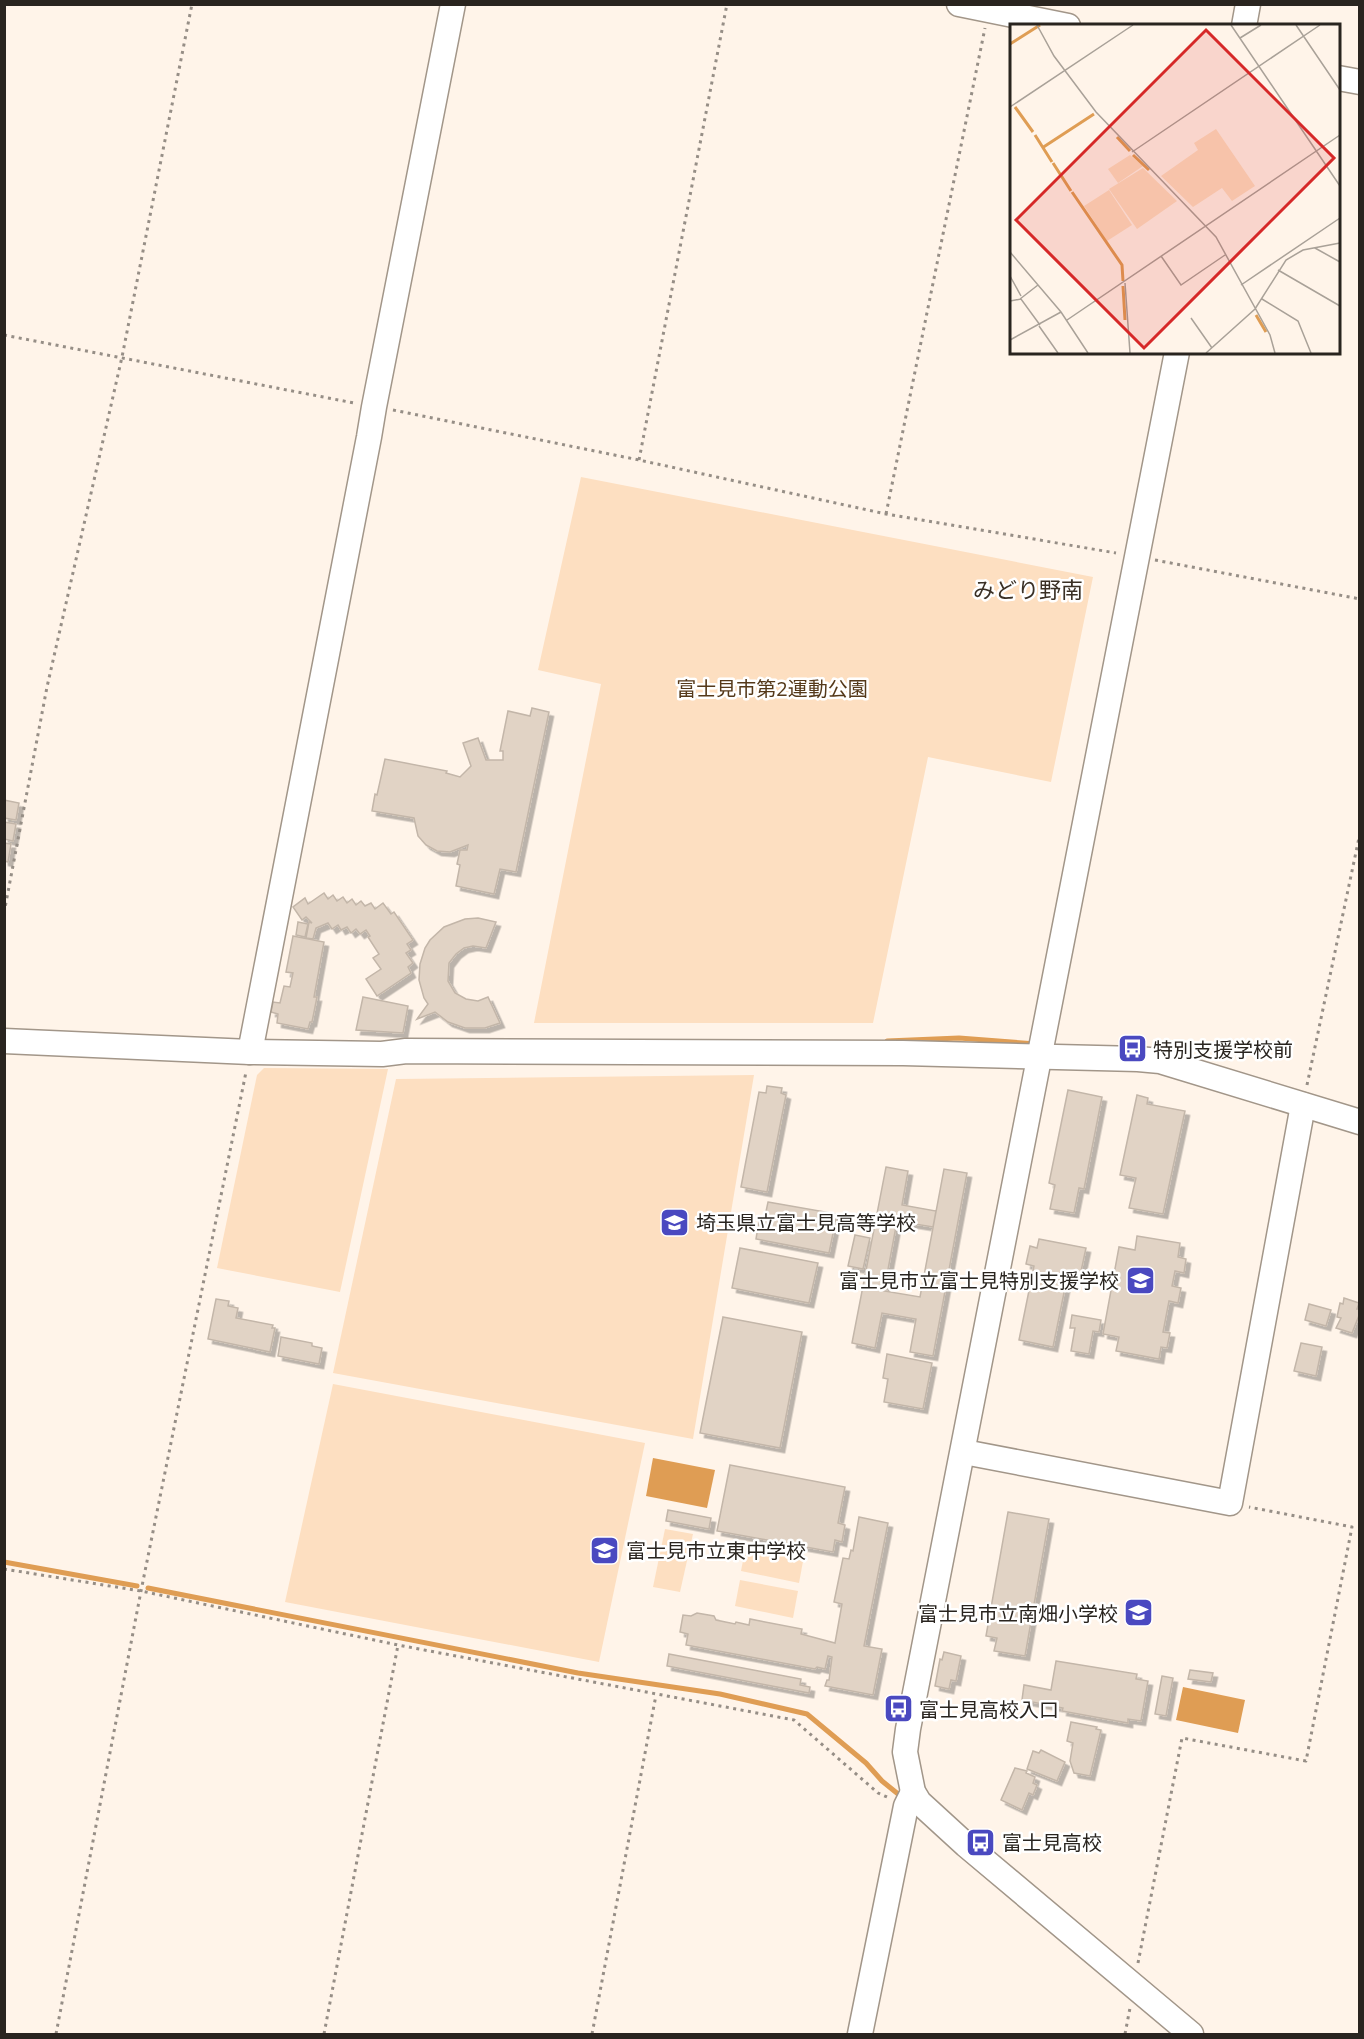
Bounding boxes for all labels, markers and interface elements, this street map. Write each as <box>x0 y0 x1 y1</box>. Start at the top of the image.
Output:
inset map <box>1010 24 1340 354</box>
district label: みどり野南 <box>973 574 1083 604</box>
park label: 富士見市第2運動公園 <box>676 675 868 702</box>
bus stop icon: 特別支援学校前 <box>1116 1033 1148 1065</box>
place label: 特別支援学校前 <box>1153 1036 1293 1063</box>
school or university icon: 埼玉県立富士見高等学校 <box>659 1206 691 1238</box>
place label: 埼玉県立富士見高等学校 <box>696 1209 916 1236</box>
school or university icon: 富士見市立富士見特別支援学校 <box>1124 1264 1156 1296</box>
place label: 富士見市立富士見特別支援学校 <box>839 1267 1119 1294</box>
school or university icon: 富士見市立東中学校 <box>589 1534 621 1566</box>
place label: 富士見市立東中学校 <box>626 1537 806 1564</box>
school or university icon: 富士見市立南畑小学校 <box>1123 1597 1155 1629</box>
place label: 富士見市立南畑小学校 <box>918 1600 1118 1627</box>
bus stop icon: 富士見高校入口 <box>882 1693 914 1725</box>
place label: 富士見高校入口 <box>919 1696 1059 1723</box>
bus stop icon: 富士見高校 <box>965 1826 997 1858</box>
place label: 富士見高校 <box>1002 1829 1102 1856</box>

